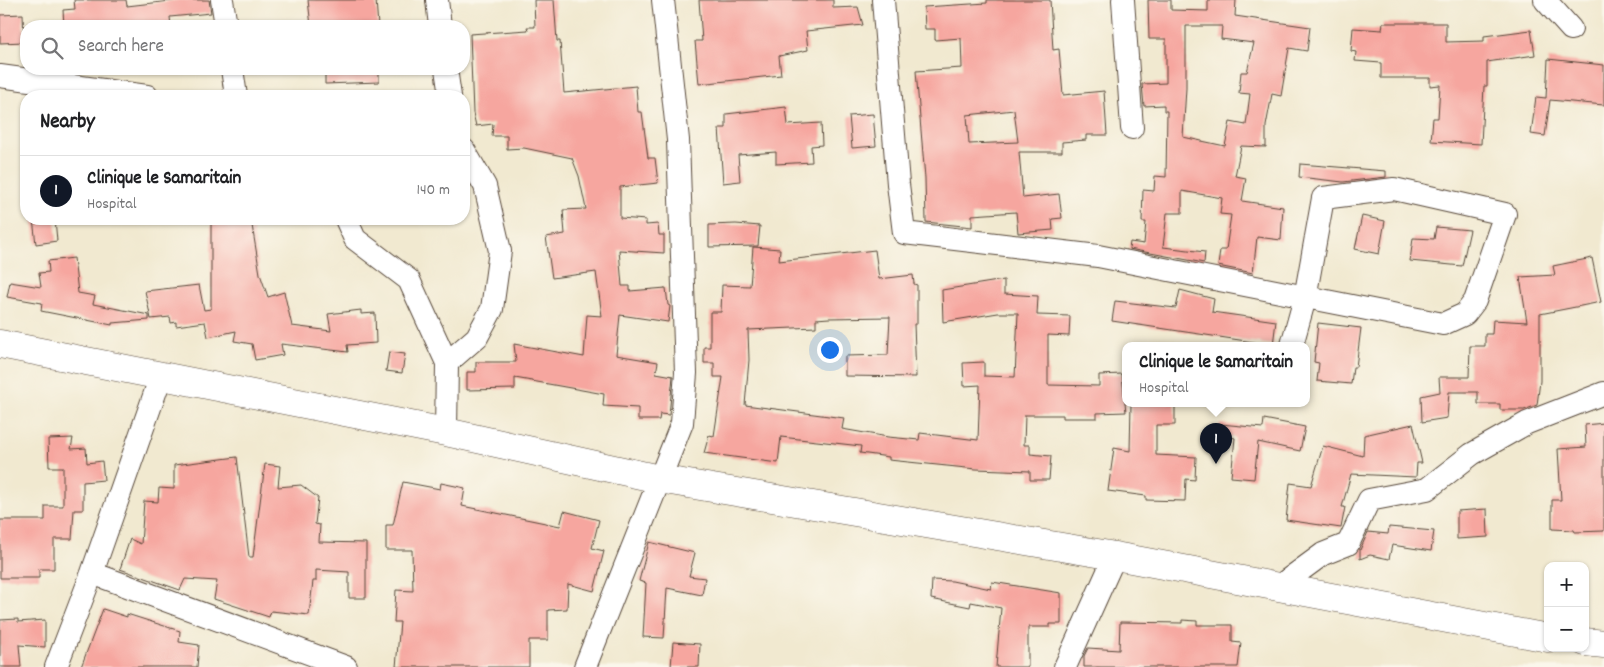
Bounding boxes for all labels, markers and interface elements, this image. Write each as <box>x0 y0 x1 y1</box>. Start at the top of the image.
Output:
search box <box>20 20 470 75</box>
icon: search <box>38 34 66 62</box>
text: Search here <box>78 34 164 61</box>
text: Nearby <box>40 108 95 138</box>
text: Clinique le Samaritain <box>87 166 241 193</box>
text: 1 <box>54 179 58 202</box>
text: 140 m <box>416 179 450 202</box>
text: Hospital <box>87 193 137 216</box>
your location <box>817 337 843 363</box>
popup <box>1122 342 1310 407</box>
text: Clinique le Samaritain <box>1139 350 1293 377</box>
text: Hospital <box>1139 377 1188 400</box>
pin: 1 <box>1200 423 1232 464</box>
map controls <box>1544 562 1589 652</box>
button: + <box>1544 562 1589 607</box>
button: − <box>1544 607 1589 652</box>

